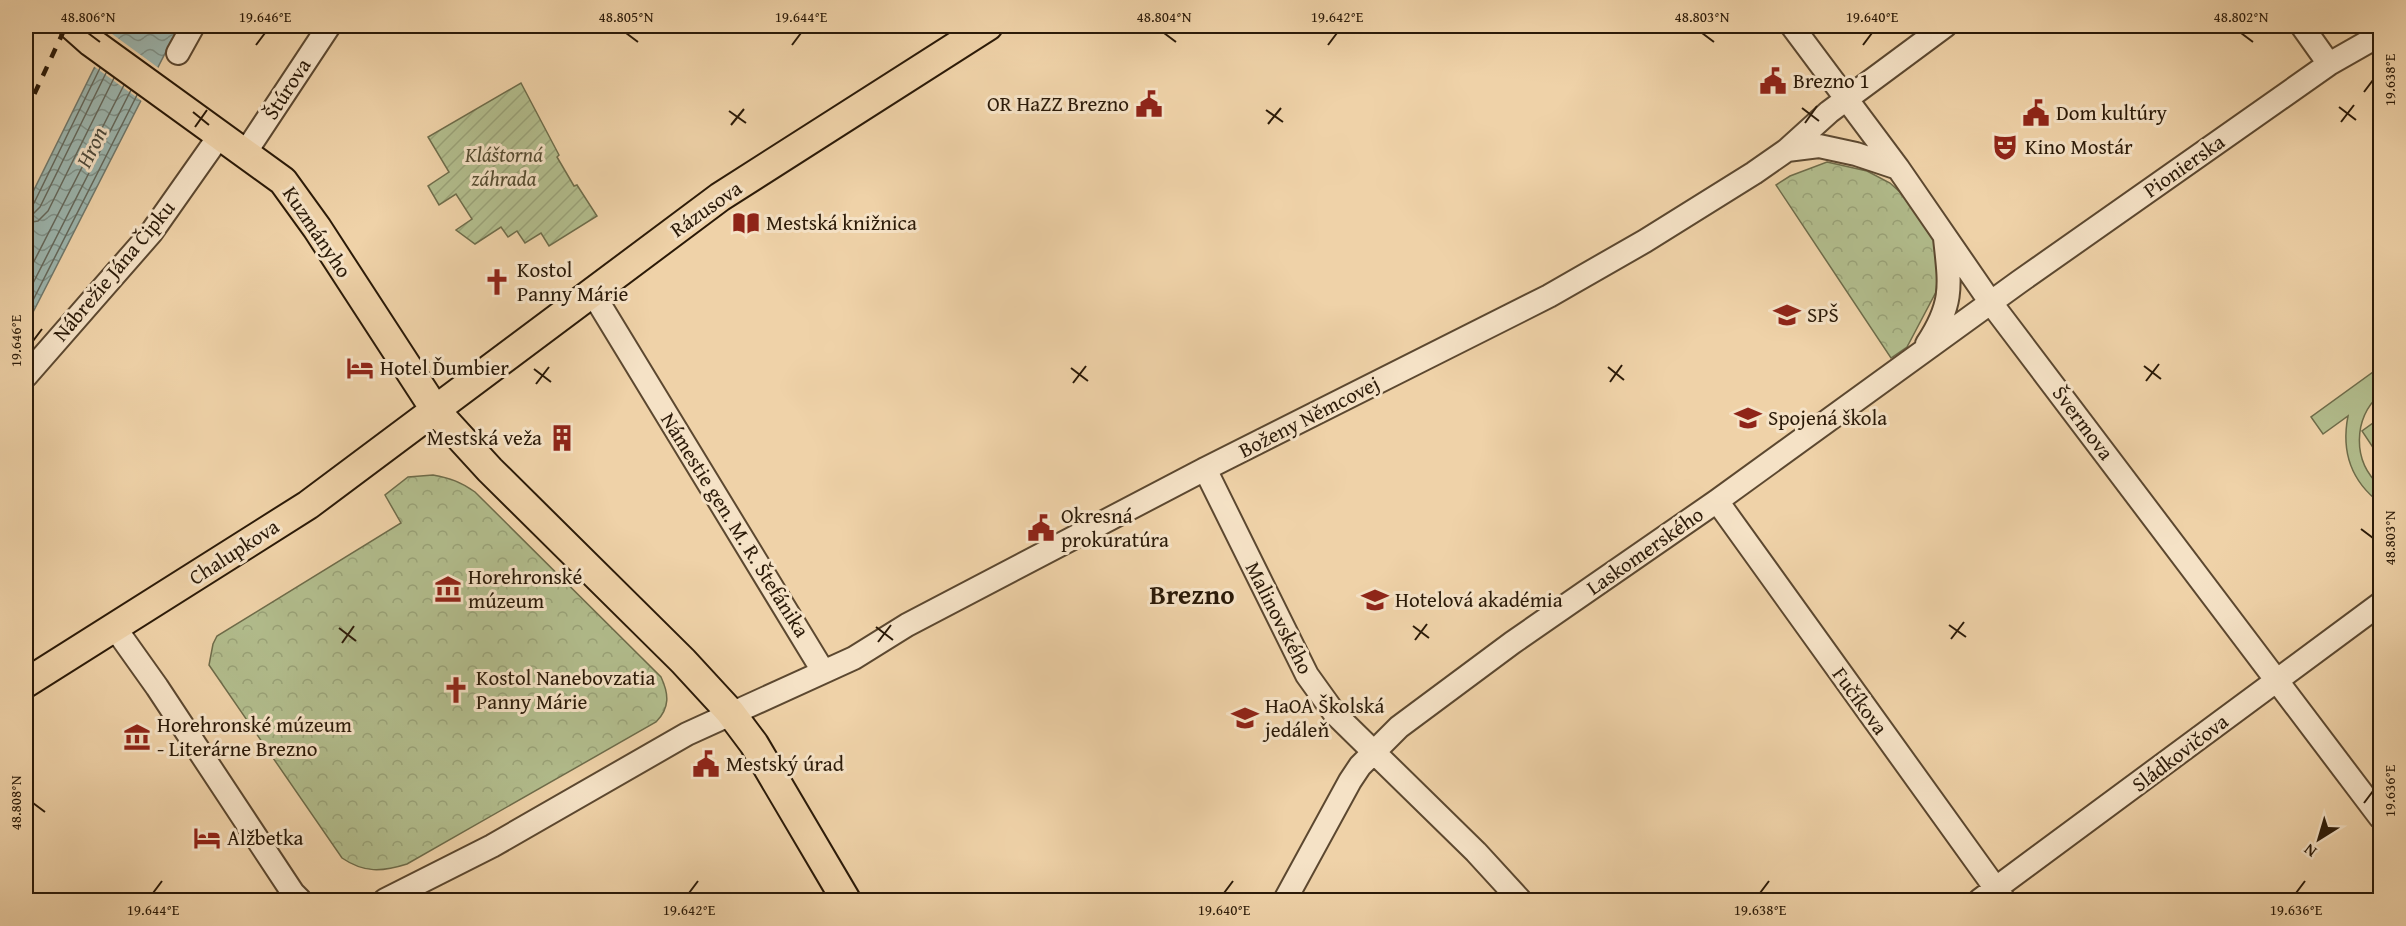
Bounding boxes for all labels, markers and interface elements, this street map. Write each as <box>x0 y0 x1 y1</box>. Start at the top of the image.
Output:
text: 48.806°N <box>61 6 116 27</box>
text: 19.646°E <box>239 6 292 27</box>
text: 48.805°N <box>599 6 654 27</box>
text: 19.644°E <box>775 6 828 27</box>
text: 48.804°N <box>1137 6 1192 27</box>
text: 19.642°E <box>1311 6 1364 27</box>
text: 48.803°N <box>1675 6 1730 27</box>
text: 19.640°E <box>1846 6 1899 27</box>
text: 48.802°N <box>2214 6 2269 27</box>
street label: Štúrova <box>255 52 318 126</box>
text: 19.638°E <box>2379 53 2400 106</box>
place label: Brezno 1 <box>1793 65 1870 96</box>
public building icon: Brezno 1 <box>1758 66 1788 96</box>
place label: OR HaZZ Brezno <box>987 88 1129 119</box>
public building icon: OR HaZZ Brezno <box>1134 89 1164 119</box>
place label: Dom kultúry <box>2056 97 2168 128</box>
public building icon: Dom kultúry <box>2021 98 2051 128</box>
water label: Hron <box>67 121 115 174</box>
street label: Pionierska <box>2137 126 2231 205</box>
place label: Kino Mostár <box>2025 131 2133 162</box>
theatre icon: Kino Mostár <box>1990 132 2020 162</box>
park label: Kláštorná záhrada <box>464 139 543 194</box>
street label: Rázusova <box>664 173 748 245</box>
street label: Kuzmányho <box>275 180 360 284</box>
street label: Nábrežie Jána Čipku <box>45 193 182 348</box>
place label: Mestská knižnica <box>766 207 917 238</box>
library icon: Mestská knižnica <box>731 208 761 238</box>
place label: Kostol Panny Márie <box>517 254 629 309</box>
church icon: Kostol Panny Márie <box>482 267 512 297</box>
place label: SPŠ <box>1807 299 1839 330</box>
school or university icon: SPŠ <box>1772 300 1802 330</box>
text: 19.646°E <box>5 314 26 367</box>
place label: Hotel Ďumbier <box>380 352 509 383</box>
hotel icon: Hotel Ďumbier <box>345 353 375 383</box>
street label: Boženy Němcovej <box>1233 368 1385 465</box>
street label: Švermova <box>2045 379 2122 466</box>
place label: Spojená škola <box>1768 402 1887 433</box>
school or university icon: Spojená škola <box>1733 403 1763 433</box>
street label: Námestie gen. M. R. Štefánika <box>653 406 817 643</box>
place label: Mestská veža <box>427 422 542 453</box>
building icon: Mestská veža <box>547 423 577 453</box>
street label: Laskomerského <box>1580 499 1710 602</box>
place label: Okresná prokuratúra <box>1061 500 1169 555</box>
text: 48.803°N <box>2379 510 2400 565</box>
street label: Chalupkova <box>182 511 285 592</box>
public building icon: Okresná prokuratúra <box>1026 513 1056 543</box>
street label: Malinovského <box>1238 556 1321 680</box>
place label: Horehronské múzeum <box>468 561 582 616</box>
museum icon: Horehronské múzeum <box>433 574 463 604</box>
district label: Brezno <box>1149 574 1235 614</box>
place label: Hotelová akadémia <box>1395 584 1563 615</box>
school or university icon: Hotelová akadémia <box>1360 585 1390 615</box>
street label: Fučíkova <box>1825 660 1896 741</box>
place label: Kostol Nanebovzatia Panny Márie <box>476 662 655 717</box>
church icon: Kostol Nanebovzatia Panny Márie <box>441 675 471 705</box>
place label: HaOA Školská jedáleň <box>1262 690 1384 745</box>
school or university icon: HaOA Školská jedáleň <box>1230 703 1260 733</box>
street label: Sládkovičova <box>2125 706 2235 799</box>
place label: Horehronské múzeum - Literárne Brezno <box>157 709 352 764</box>
museum icon: Horehronské múzeum - Literárne Brezno <box>122 722 152 752</box>
place label: Mestský úrad <box>726 748 845 779</box>
public building icon: Mestský úrad <box>691 749 721 779</box>
text: 19.636°E <box>2379 764 2400 817</box>
text: 48.808°N <box>5 775 26 830</box>
north arrow <box>2289 809 2349 869</box>
place label: Alžbetka <box>227 822 304 853</box>
hotel icon: Alžbetka <box>192 823 222 853</box>
text: N <box>2298 838 2321 864</box>
text: 19.644°E <box>127 899 180 920</box>
text: 19.642°E <box>663 899 716 920</box>
text: 19.640°E <box>1198 899 1251 920</box>
text: 19.638°E <box>1734 899 1787 920</box>
text: 19.636°E <box>2270 899 2323 920</box>

